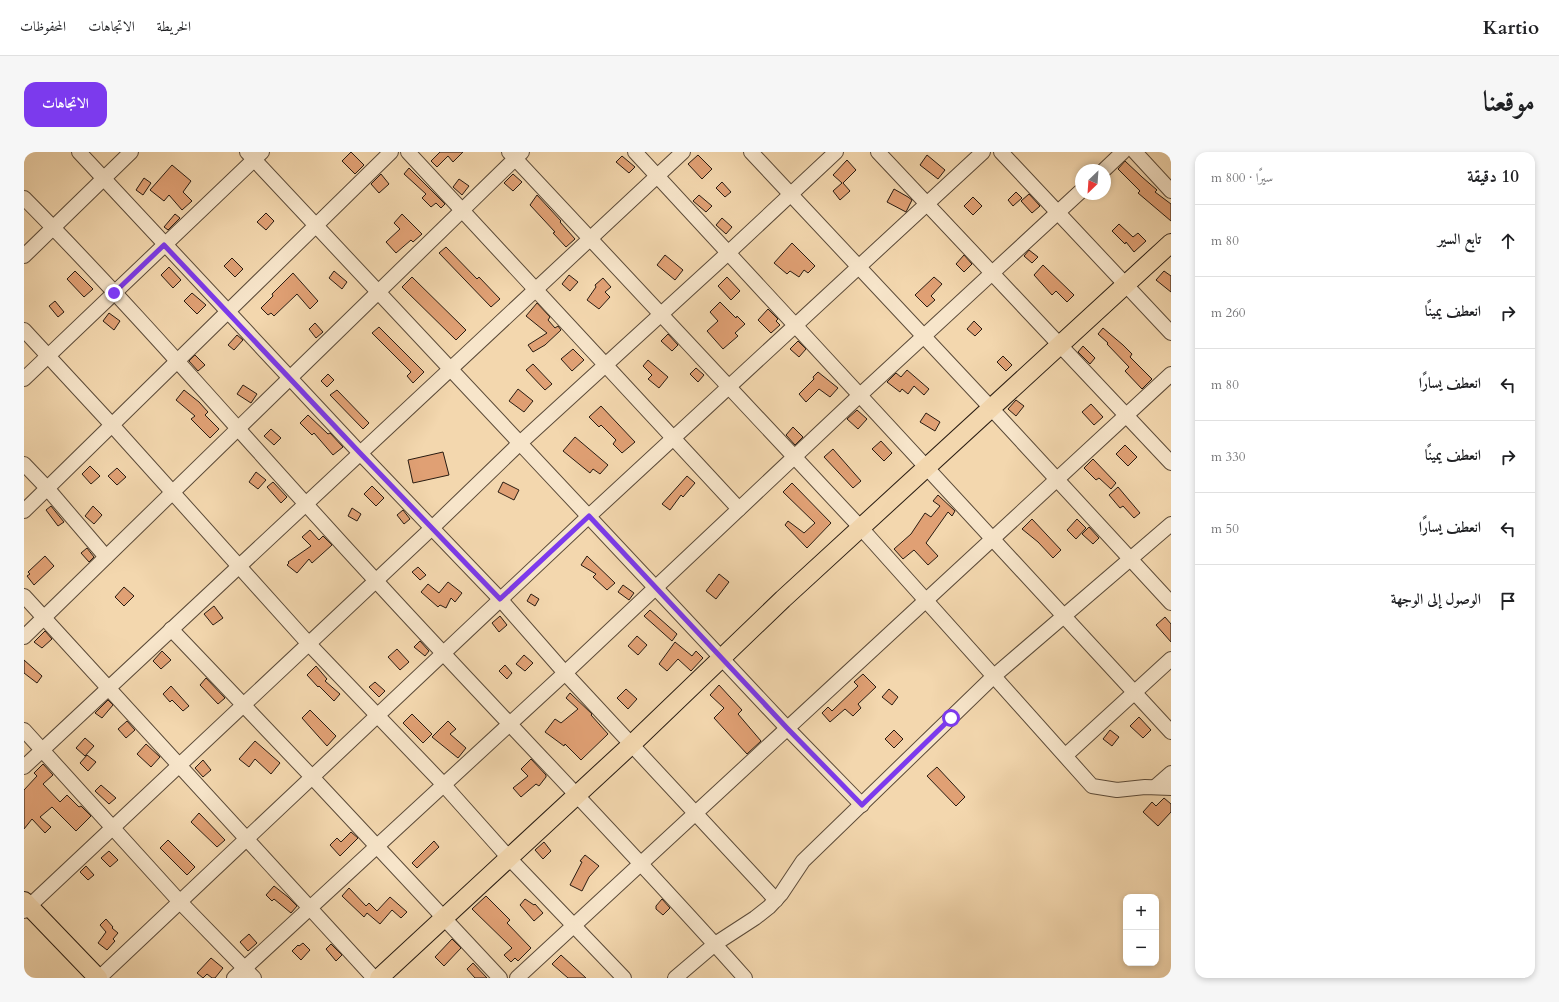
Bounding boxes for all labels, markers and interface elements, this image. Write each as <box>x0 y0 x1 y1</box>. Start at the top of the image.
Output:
text: Kartio <box>1483 15 1539 41</box>
text: المحفوظات <box>20 17 66 36</box>
text: الاتجاهات <box>88 17 135 36</box>
text: الخريطة <box>157 17 191 36</box>
button: الاتجاهات <box>24 82 107 127</box>
text: موقعنا <box>1483 83 1535 121</box>
north arrow <box>1075 164 1111 200</box>
text: 10 دقيقة <box>1467 165 1519 188</box>
text: سيرًا · 800 m <box>1211 169 1273 187</box>
text: تابع السير <box>1438 229 1481 249</box>
icon: ahead <box>1497 230 1519 252</box>
text: 80 m <box>1211 232 1239 250</box>
route end <box>105 284 123 302</box>
text: انعطف يمينًا <box>1425 301 1481 321</box>
icon: right <box>1497 302 1519 324</box>
text: 260 m <box>1211 304 1245 322</box>
text: انعطف يسارًا <box>1419 373 1481 393</box>
icon: left <box>1497 374 1519 396</box>
text: 80 m <box>1211 376 1239 394</box>
text: انعطف يمينًا <box>1425 445 1481 465</box>
icon: right <box>1497 446 1519 468</box>
text: 330 m <box>1211 448 1245 466</box>
text: انعطف يسارًا <box>1419 517 1481 537</box>
icon: left <box>1497 518 1519 540</box>
text: 50 m <box>1211 520 1239 538</box>
text: الوصول إلى الوجهة <box>1391 589 1481 609</box>
icon: arrive <box>1497 590 1519 612</box>
route start <box>942 709 960 727</box>
map controls <box>1123 894 1159 966</box>
button: + <box>1123 894 1159 930</box>
button: − <box>1123 930 1159 966</box>

